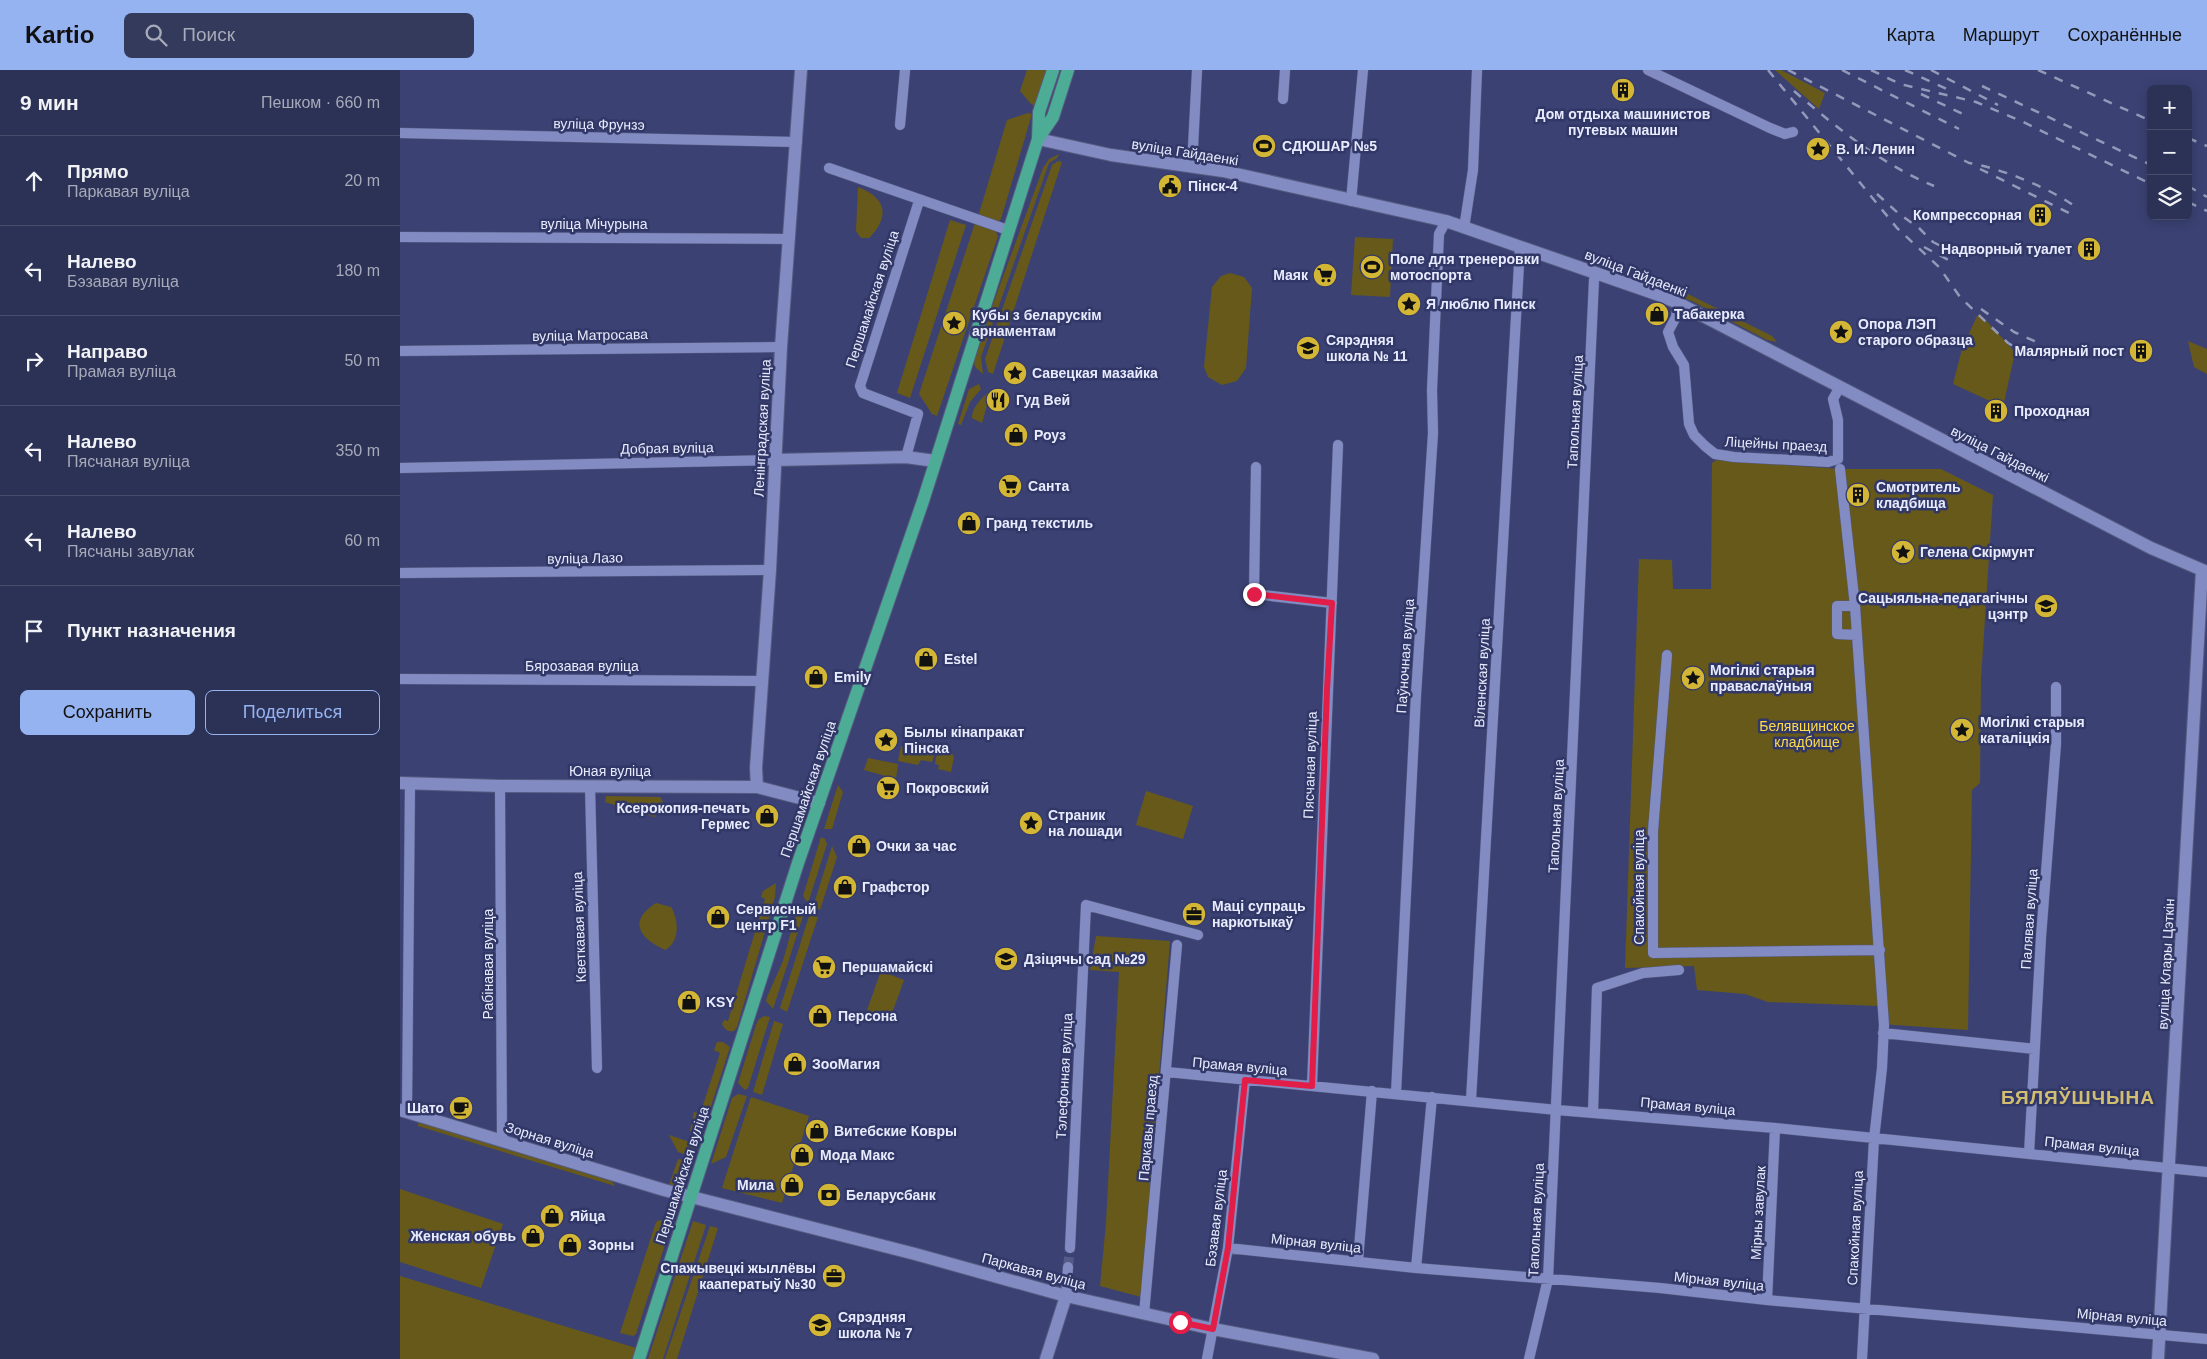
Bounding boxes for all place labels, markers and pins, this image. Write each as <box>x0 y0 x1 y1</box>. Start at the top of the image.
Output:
building icon: Дом отдыха машинистов путевых машин <box>1610 77 1636 103</box>
place label: Дом отдыха машинистов путевых машин <box>1536 106 1711 138</box>
sports icon: СДЮШАР №5 <box>1251 133 1277 159</box>
place icon: В. И. Ленин <box>1805 136 1831 162</box>
place label: СДЮШАР №5 <box>1282 138 1377 154</box>
place label: В. И. Ленин <box>1836 141 1915 157</box>
public building icon: Пінск-4 <box>1157 173 1183 199</box>
place label: Пінск-4 <box>1188 178 1238 194</box>
building icon: Компрессорная <box>2027 202 2053 228</box>
place label: Компрессорная <box>1913 207 2022 223</box>
building icon: Надворный туалет <box>2076 236 2102 262</box>
place label: Надворный туалет <box>1941 241 2072 257</box>
place label: Поле для тренеровки мотоспорта <box>1390 251 1539 283</box>
sports icon: Поле для тренеровки мотоспорта <box>1359 254 1385 280</box>
supermarket icon: Маяк <box>1312 262 1338 288</box>
place label: Маяк <box>1273 267 1309 283</box>
place icon: Я люблю Пинск <box>1396 291 1422 317</box>
place label: Я люблю Пинск <box>1426 296 1537 312</box>
shop icon: Табакерка <box>1644 301 1670 327</box>
place label: Табакерка <box>1674 306 1745 322</box>
place label: Кубы з беларускім арнаментам <box>972 307 1102 339</box>
place icon: Кубы з беларускім арнаментам <box>941 310 967 336</box>
place label: Опора ЛЭП старого образца <box>1858 316 1973 348</box>
place icon: Опора ЛЭП старого образца <box>1828 319 1854 345</box>
place label: Сярэдняя школа № 11 <box>1326 332 1408 364</box>
school or university icon: Сярэдняя школа № 11 <box>1295 335 1321 361</box>
building icon: Малярный пост <box>2128 338 2154 364</box>
place label: Малярный пост <box>2014 343 2124 359</box>
place icon: Савецкая мазайка <box>1002 360 1028 386</box>
place label: Савецкая мазайка <box>1032 365 1158 381</box>
restaurant icon: Гуд Вей <box>985 387 1011 413</box>
place label: Гуд Вей <box>1016 392 1070 408</box>
building icon: Проходная <box>1983 398 2009 424</box>
place label: Проходная <box>2014 403 2090 419</box>
shop icon: Роуз <box>1003 422 1029 448</box>
place label: Роуз <box>1034 427 1066 443</box>
supermarket icon: Санта <box>997 473 1023 499</box>
place label: Санта <box>1028 478 1069 494</box>
place label: Смотритель кладбища <box>1876 479 1961 511</box>
building icon: Смотритель кладбища <box>1845 482 1871 508</box>
shop icon: Гранд текстиль <box>956 510 982 536</box>
place label: Гранд текстиль <box>986 515 1094 531</box>
place icon: Гелена Скірмунт <box>1890 539 1916 565</box>
place label: Гелена Скірмунт <box>1920 544 2034 560</box>
place label: Сацыяльна-педагагічны цэнтр <box>1858 590 2028 622</box>
school or university icon: Сацыяльна-педагагічны цэнтр <box>2033 593 2059 619</box>
shop icon: Estel <box>913 646 939 672</box>
place label: Estel <box>944 651 977 667</box>
place label: Могілкі старыя праваслаўныя <box>1710 662 1815 694</box>
shop icon: Emily <box>803 664 829 690</box>
place icon: Могілкі старыя праваслаўныя <box>1680 665 1706 691</box>
place label: Emily <box>834 669 872 685</box>
place label: Могілкі старыя каталіцкія <box>1980 714 2085 746</box>
place icon: Могілкі старыя каталіцкія <box>1949 717 1975 743</box>
place label: Былы кінапракат Пінска <box>904 724 1024 756</box>
place icon: Былы кінапракат Пінска <box>873 727 899 753</box>
supermarket icon: Покровский <box>875 775 901 801</box>
place label: Покровский <box>906 780 989 796</box>
place label: Ксерокопия-печать Гермес <box>616 800 750 832</box>
shop icon: Ксерокопия-печать Гермес <box>754 803 780 829</box>
place label: Страник на лошади <box>1048 807 1122 839</box>
place icon: Страник на лошади <box>1018 810 1044 836</box>
shop icon: Очки за час <box>846 833 872 859</box>
place label: Очки за час <box>876 838 957 854</box>
shop icon: Графстор <box>832 874 858 900</box>
place label: Графстор <box>862 879 930 895</box>
place label: Маці супраць наркотыкаў <box>1212 898 1306 930</box>
place label: Сервисный центр F1 <box>736 901 816 933</box>
office icon: Маці супраць наркотыкаў <box>1181 901 1207 927</box>
shop icon: Сервисный центр F1 <box>705 904 731 930</box>
school or university icon: Дзіцячы сад №29 <box>993 946 1019 972</box>
place label: Дзіцячы сад №29 <box>1024 951 1146 967</box>
supermarket icon: Першамайскі <box>811 954 837 980</box>
place label: Першамайскі <box>842 959 933 975</box>
shop icon: KSY <box>676 989 702 1015</box>
place label: KSY <box>706 994 735 1010</box>
shop icon: Персона <box>807 1003 833 1029</box>
place label: Персона <box>838 1008 897 1024</box>
shop icon: ЗооМагия <box>782 1051 808 1077</box>
place label: ЗооМагия <box>812 1056 880 1072</box>
cafe icon: Шато <box>448 1095 474 1121</box>
place label: Шато <box>407 1100 444 1116</box>
shop icon: Витебские Ковры <box>804 1118 830 1144</box>
place label: Витебские Ковры <box>834 1123 957 1139</box>
shop icon: Мода Макс <box>789 1142 815 1168</box>
place label: Мода Макс <box>820 1147 895 1163</box>
shop icon: Мила <box>779 1172 805 1198</box>
place label: Мила <box>737 1177 774 1193</box>
bank icon: Беларусбанк <box>816 1182 842 1208</box>
place label: Беларусбанк <box>846 1187 937 1203</box>
shop icon: Яйца <box>539 1203 565 1229</box>
place label: Яйца <box>570 1208 605 1224</box>
shop icon: Женская обувь <box>520 1223 546 1249</box>
place label: Женская обувь <box>409 1228 516 1244</box>
shop icon: Зорны <box>557 1232 583 1258</box>
place label: Зорны <box>588 1237 634 1253</box>
place label: Спажывецкі жыллёвы кааператыў №30 <box>660 1260 816 1292</box>
office icon: Спажывецкі жыллёвы кааператыў №30 <box>821 1263 847 1289</box>
place label: Сярэдняя школа № 7 <box>838 1309 913 1341</box>
school or university icon: Сярэдняя школа № 7 <box>807 1312 833 1338</box>

